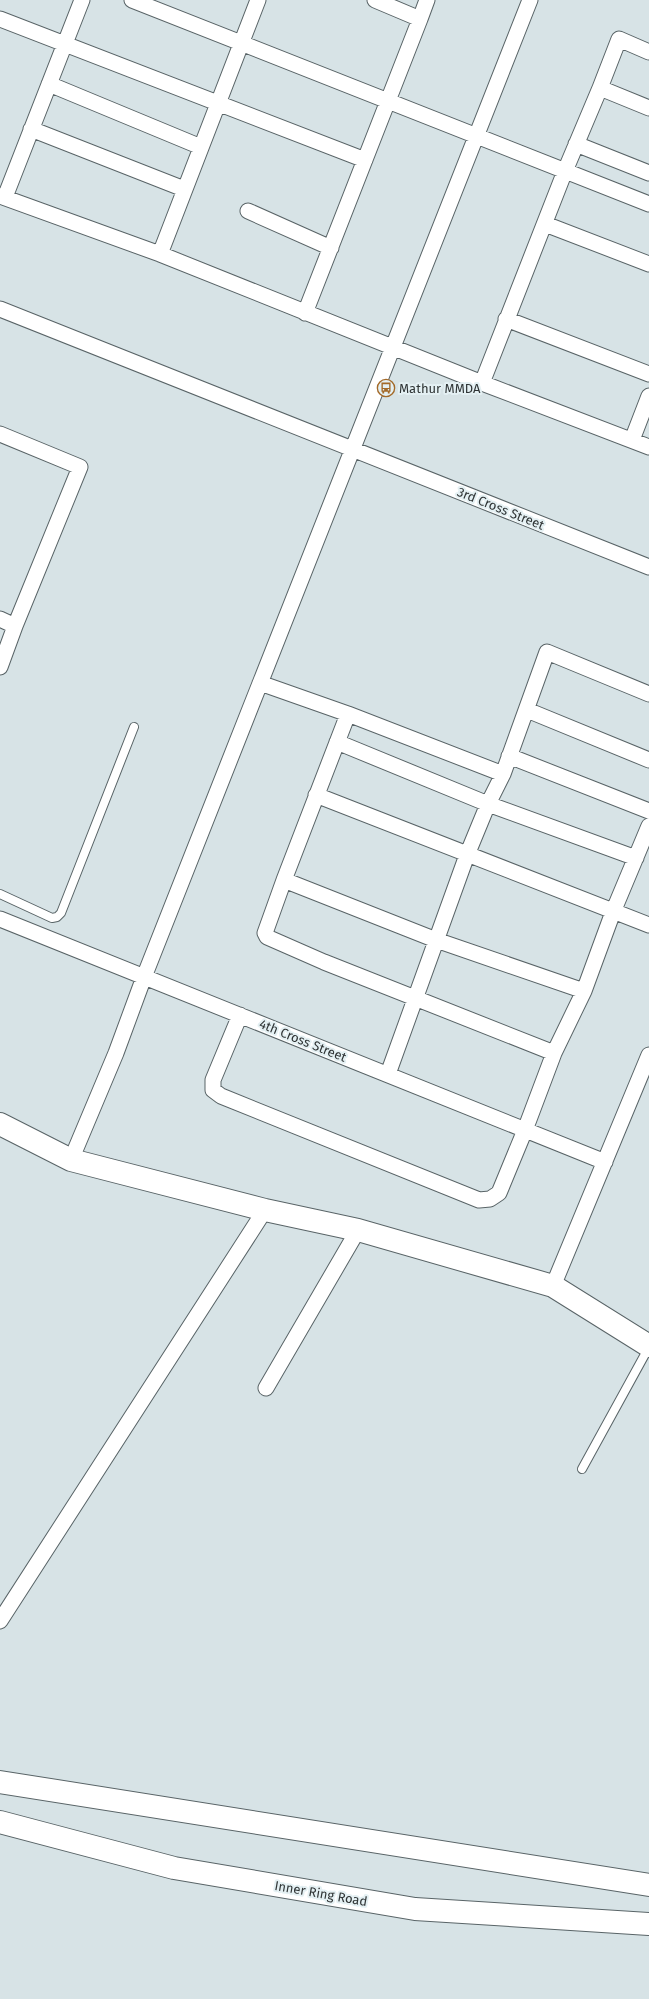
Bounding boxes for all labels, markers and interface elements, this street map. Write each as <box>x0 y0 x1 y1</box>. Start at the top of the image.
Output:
bus stop icon: Mathur MMDA <box>376 378 396 398</box>
place label: Mathur MMDA <box>399 381 481 396</box>
street label: 3rd Cross Street <box>455 484 547 533</box>
street label: 4th Cross Street <box>257 1016 349 1065</box>
street label: Inner Ring Road <box>273 1878 368 1909</box>

